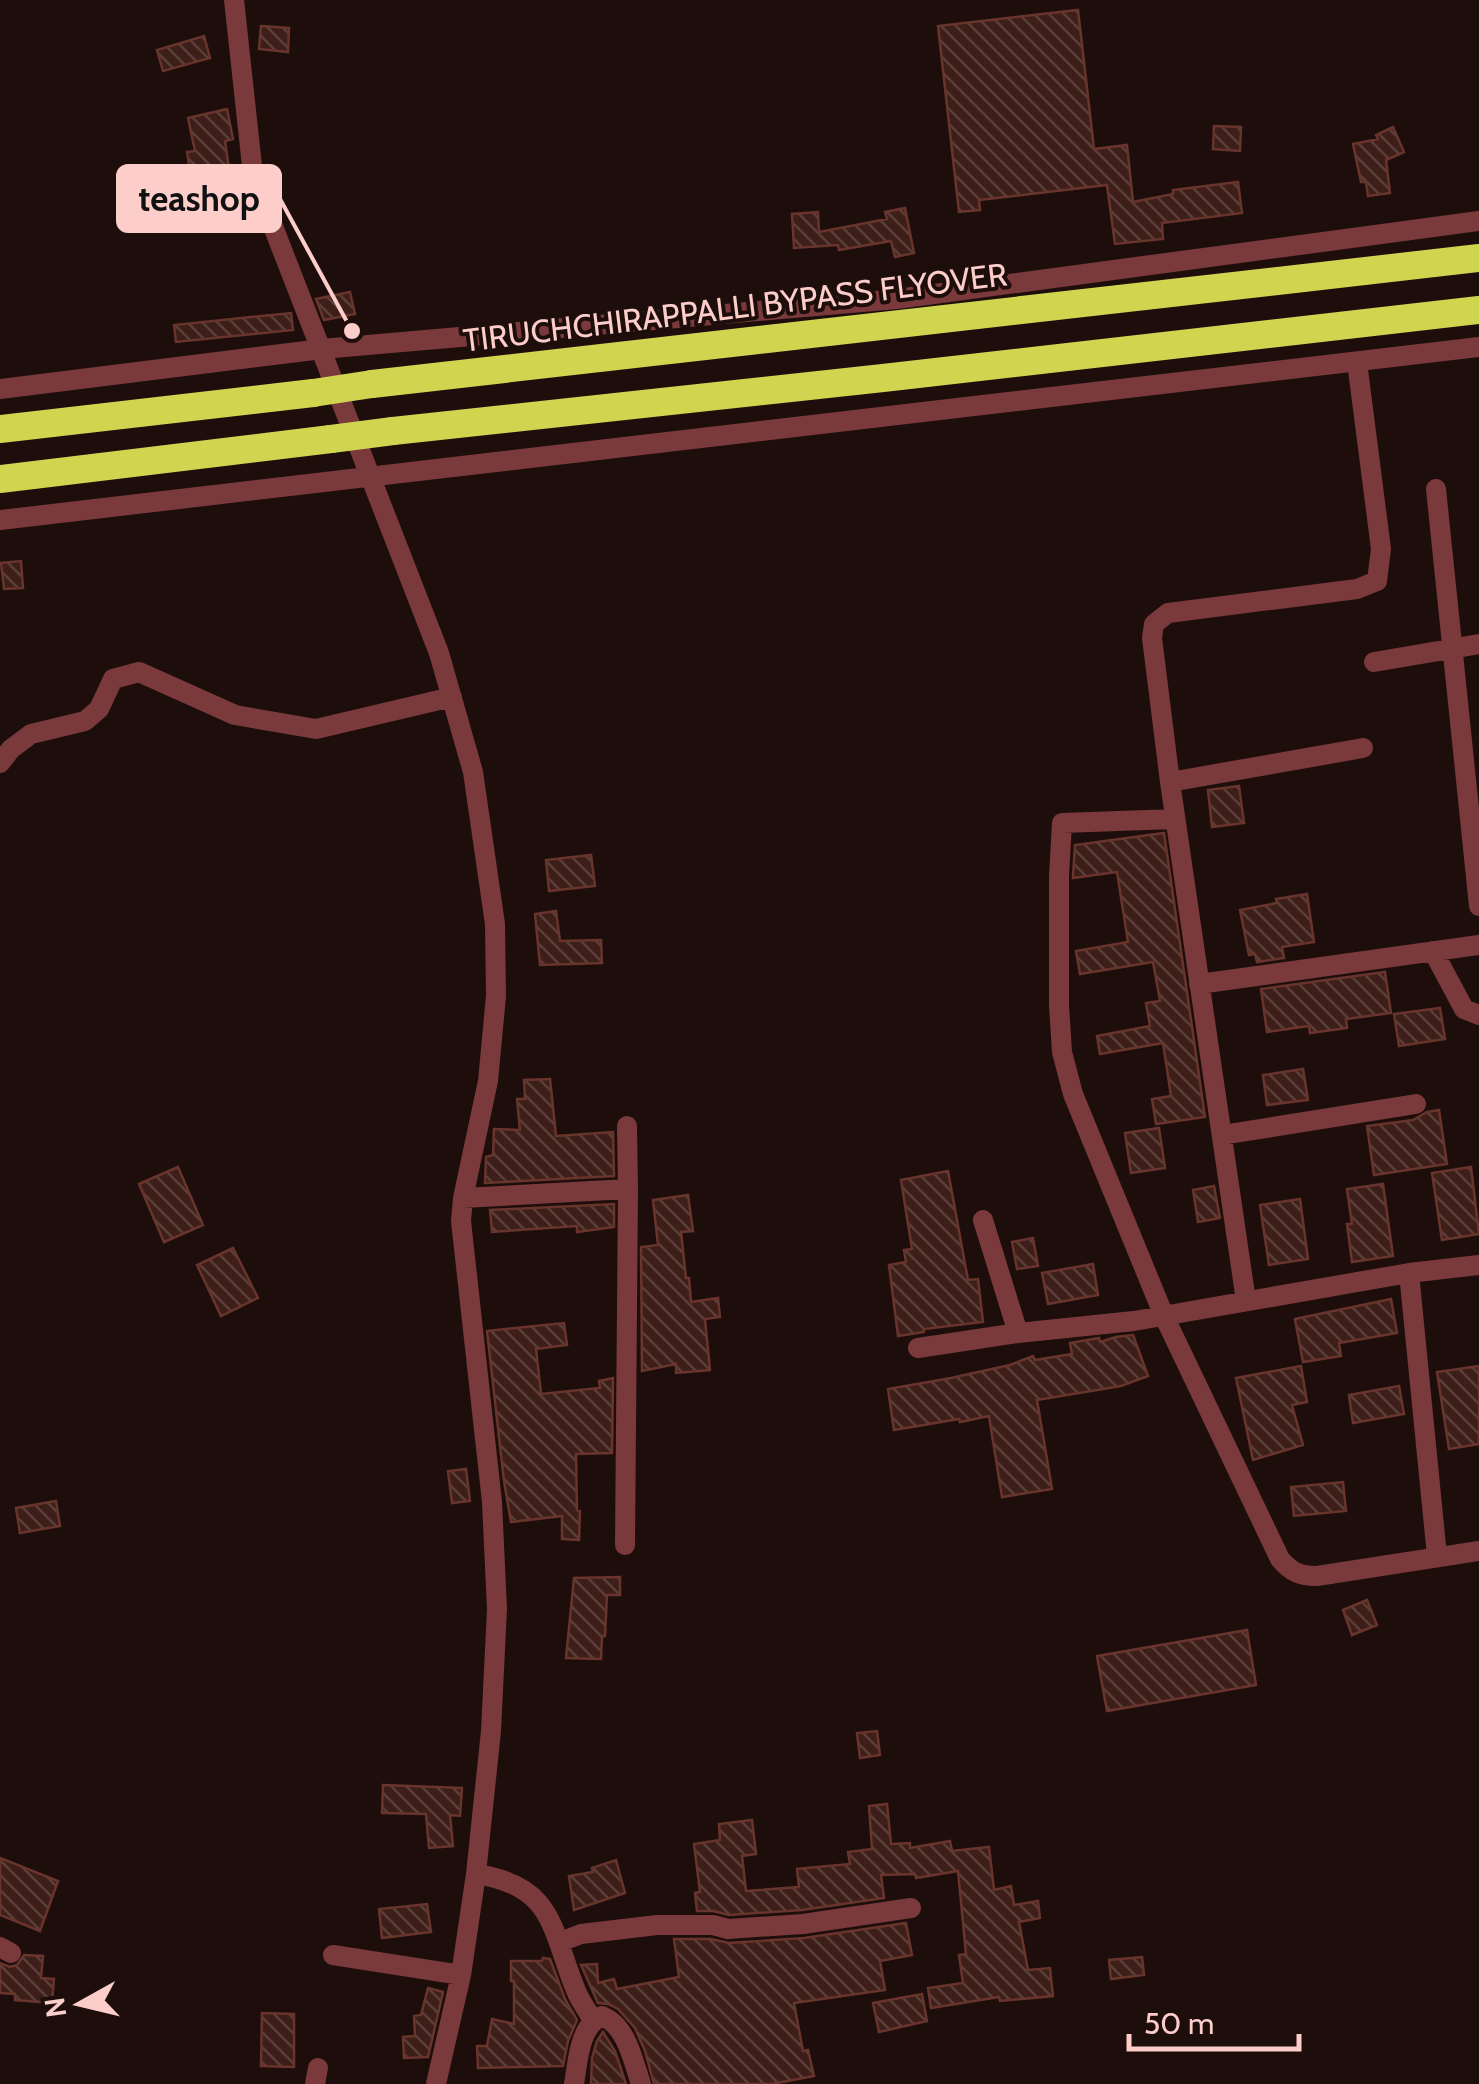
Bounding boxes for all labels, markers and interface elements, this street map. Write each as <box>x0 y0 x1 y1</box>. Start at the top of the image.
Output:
callout: teashop <box>118 166 280 231</box>
text: teashop <box>138 177 260 220</box>
street label: TIRUCHCHIRAPPALLI BYPASS FLYOVER <box>461 254 1009 360</box>
north arrow <box>30 1954 130 2054</box>
scale bar <box>1129 1989 1299 2051</box>
text: N <box>37 1995 73 2020</box>
text: 50 m <box>1144 2005 1214 2042</box>

